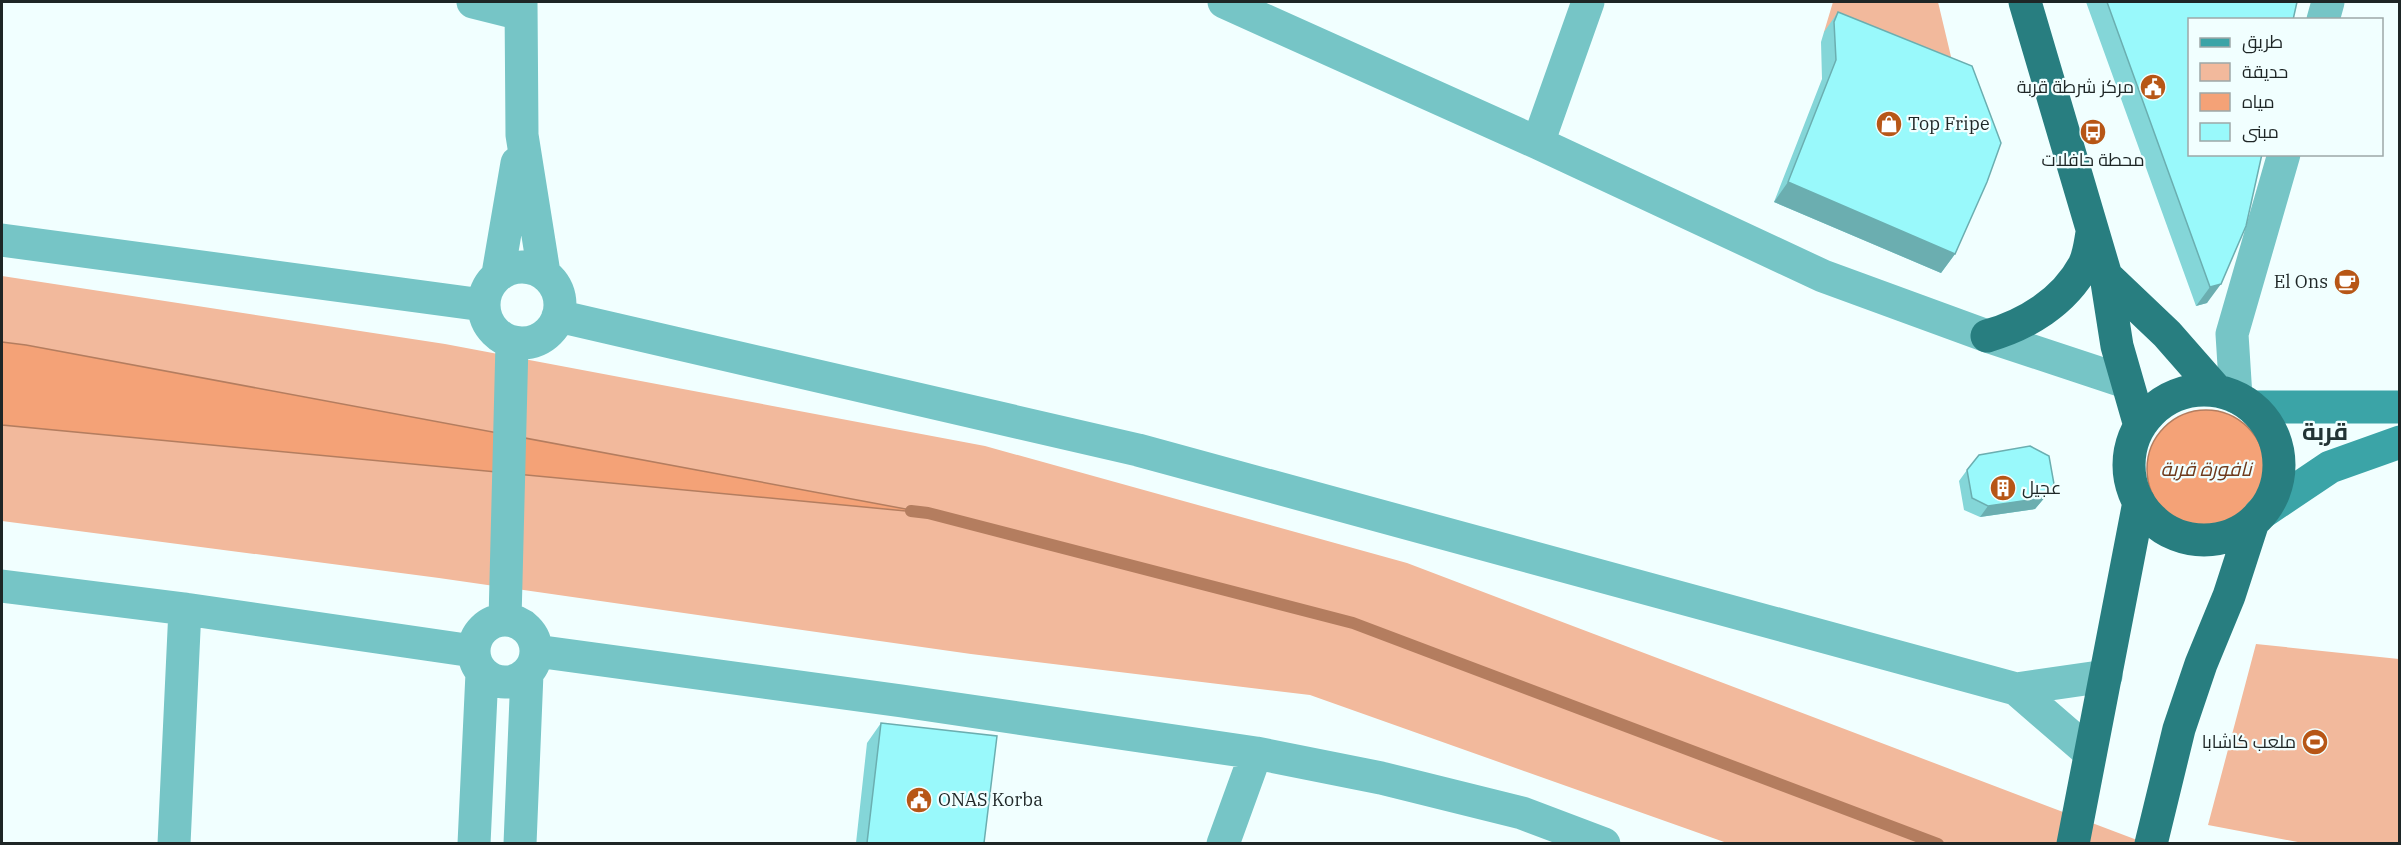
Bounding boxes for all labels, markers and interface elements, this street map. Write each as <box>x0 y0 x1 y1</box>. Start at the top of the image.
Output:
legend <box>2188 18 2383 156</box>
text: طريق <box>2242 30 2283 54</box>
text: حديقة <box>2242 60 2288 83</box>
public building icon: مركز شرطة قربة <box>2138 72 2168 102</box>
place label: مركز شرطة قربة <box>2017 75 2134 98</box>
text: مياه <box>2242 90 2275 113</box>
shop icon: Top Fripe <box>1874 109 1904 139</box>
place label: Top Fripe <box>1908 112 1990 135</box>
bus stop icon: محطة حافلات <box>2078 117 2108 147</box>
text: مبنى <box>2242 120 2279 143</box>
place label: محطة حافلات <box>2042 148 2145 171</box>
cafe icon: El Ons <box>2332 267 2362 297</box>
place label: El Ons <box>2274 270 2328 293</box>
district label: قربة <box>2302 415 2348 447</box>
water label: نافورة قربة <box>2160 455 2254 482</box>
building icon: عجيل <box>1988 473 2018 503</box>
place label: عجيل <box>2022 476 2061 499</box>
sports icon: ملعب كاشابا <box>2300 727 2330 757</box>
place label: ملعب كاشابا <box>2202 730 2296 753</box>
public building icon: ONAS Korba <box>904 785 934 815</box>
place label: ONAS Korba <box>938 788 1043 811</box>

